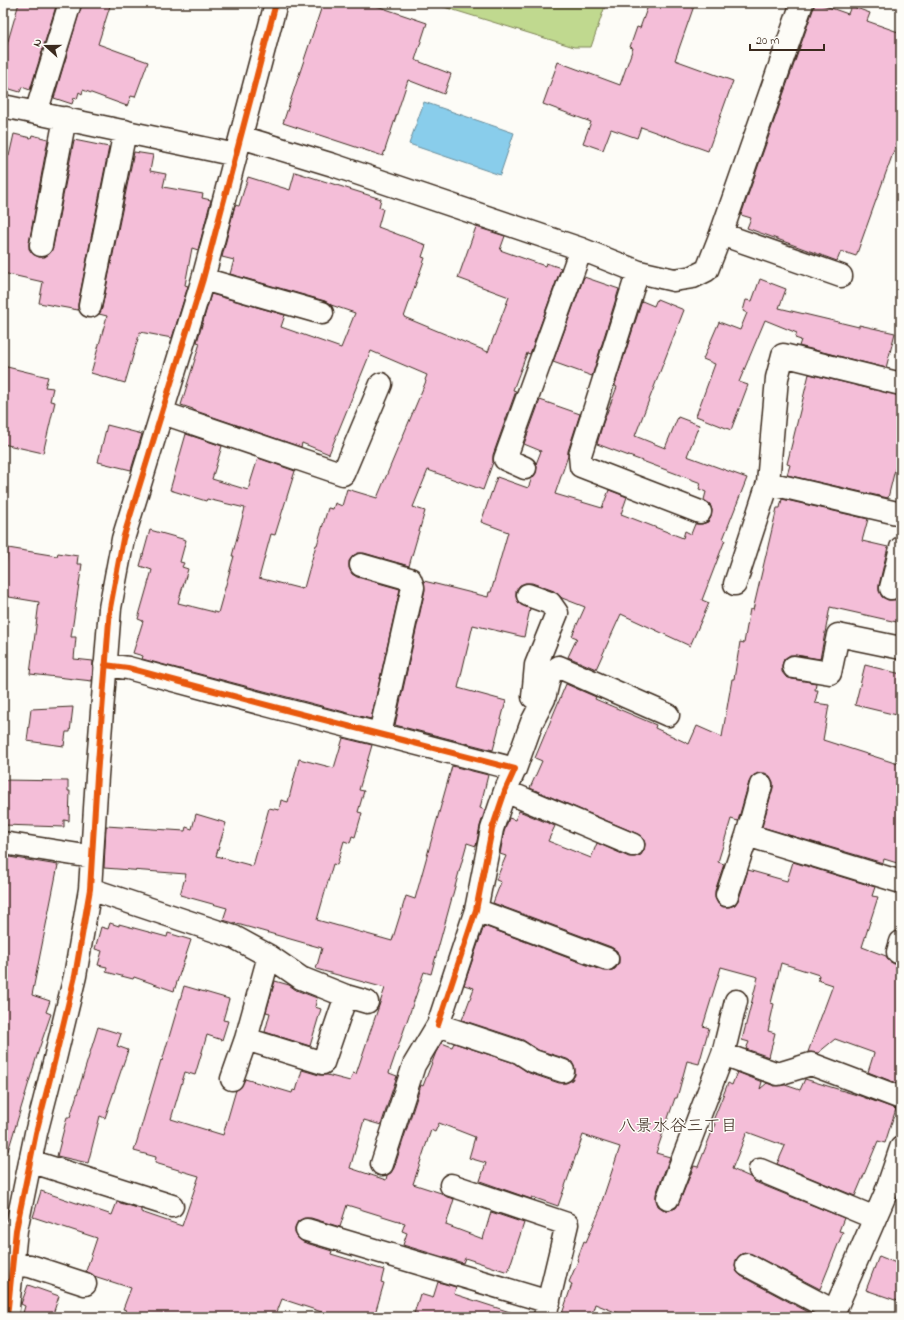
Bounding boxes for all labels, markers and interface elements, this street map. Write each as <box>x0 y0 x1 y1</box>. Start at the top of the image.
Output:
north arrow <box>26 26 66 66</box>
scale bar <box>750 26 824 52</box>
text: 20 m <box>756 32 779 50</box>
text: N <box>29 36 46 49</box>
district label: 八景水谷三丁目 <box>619 1114 738 1139</box>

